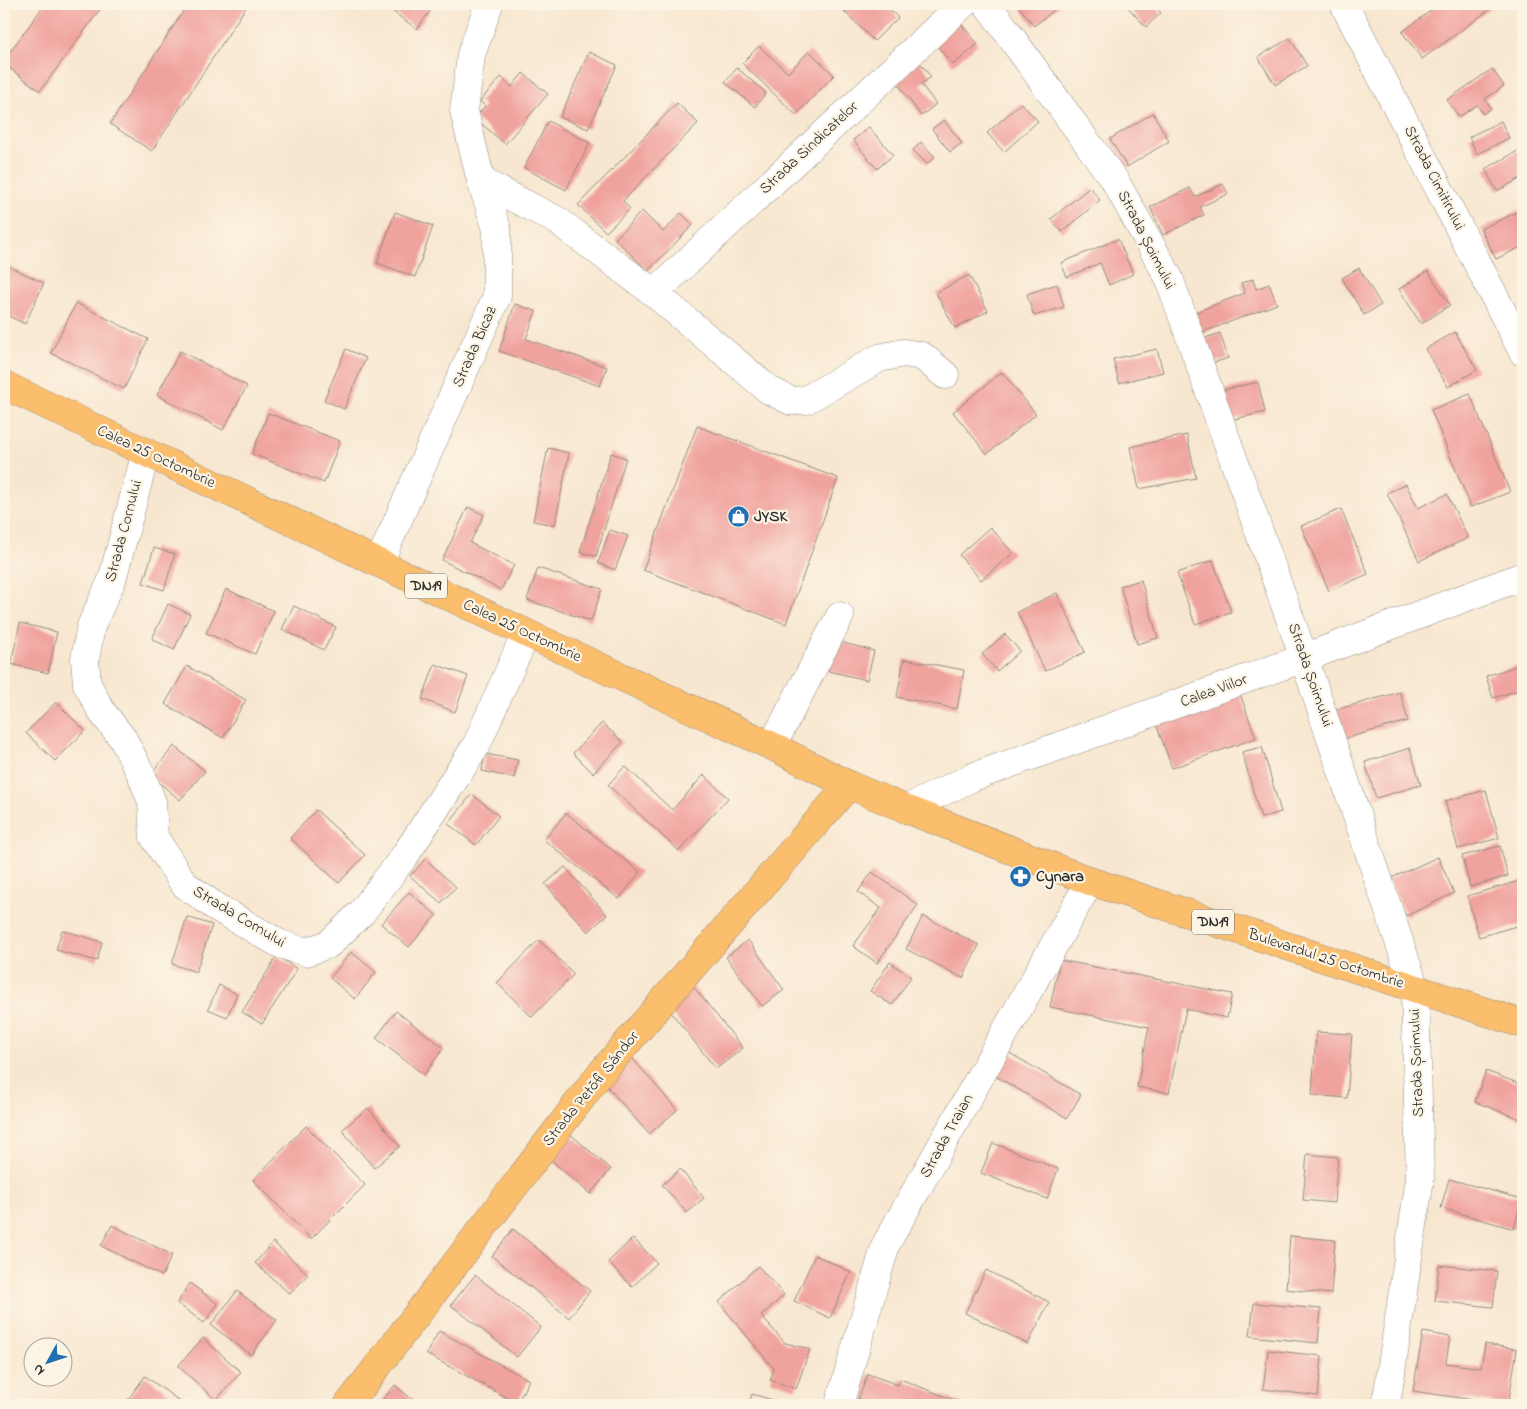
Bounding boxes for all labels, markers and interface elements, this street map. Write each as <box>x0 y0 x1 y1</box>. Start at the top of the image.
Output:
street label: Strada Sindicatelor <box>754 96 864 200</box>
street label: Strada Cimitirului <box>1397 121 1471 235</box>
street label: Strada Șoimului <box>1111 186 1181 294</box>
street label: Strada Bicaz <box>446 302 504 392</box>
street label: Calea 25 Octombrie <box>93 419 220 495</box>
street label: Strada Cornului <box>99 477 149 585</box>
shop icon: JYSK <box>726 505 750 529</box>
place label: JYSK <box>754 505 788 529</box>
road number: DN19 <box>405 574 447 598</box>
street label: Calea 25 Octombrie <box>459 593 586 669</box>
street label: Strada Șoimului <box>1281 620 1339 730</box>
street label: Calea Viilor <box>1177 668 1251 714</box>
pharmacy icon: Cynara <box>1008 865 1032 889</box>
place label: Cynara <box>1036 865 1084 890</box>
street label: Strada Cornului <box>188 880 290 954</box>
road number: DN19 <box>1192 910 1234 934</box>
street label: Bulevardul 25 Octombrie <box>1244 922 1408 996</box>
street label: Strada Șoimului <box>1403 1008 1431 1118</box>
street label: Strada Petőfi Sándor <box>537 1026 645 1152</box>
street label: Strada Traian <box>914 1089 980 1183</box>
north arrow <box>22 1336 72 1386</box>
text: N <box>28 1359 50 1380</box>

